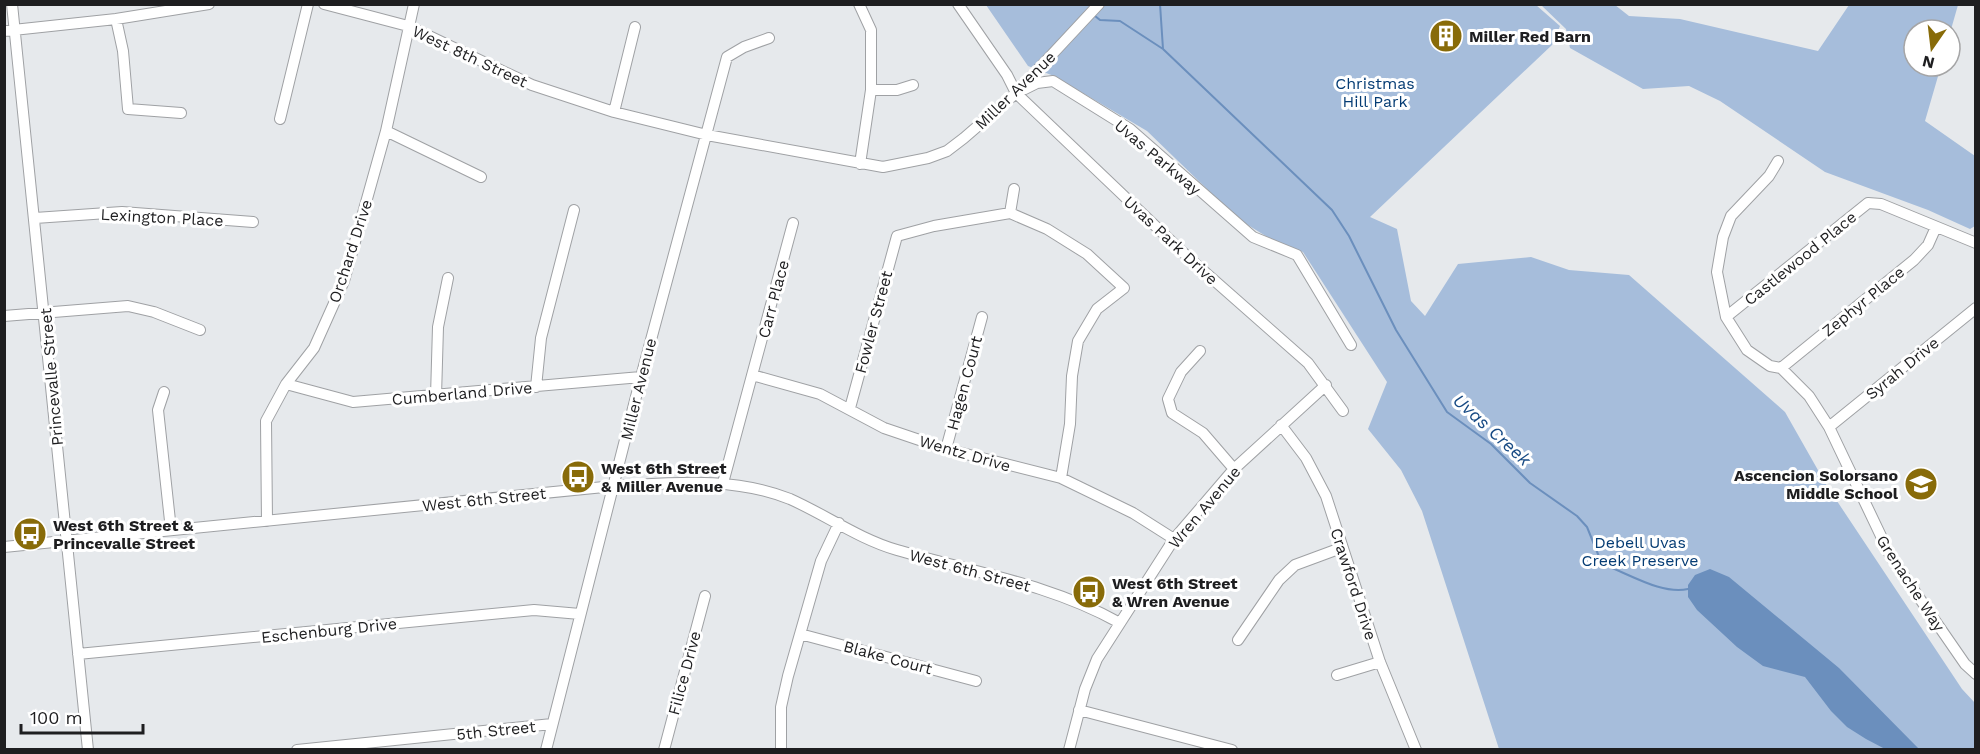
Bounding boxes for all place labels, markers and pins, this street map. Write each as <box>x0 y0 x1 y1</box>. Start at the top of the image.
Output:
building icon: Miller Red Barn <box>1428 18 1464 54</box>
place label: Miller Red Barn <box>1469 27 1591 46</box>
bus stop icon: West 6th Street & Miller Avenue <box>560 459 596 495</box>
place label: West 6th Street & Miller Avenue <box>601 459 727 496</box>
place label: Ascencion Solorsano Middle School <box>1734 466 1899 503</box>
school or university icon: Ascencion Solorsano Middle School <box>1903 466 1939 502</box>
bus stop icon: West 6th Street & Princevalle Street <box>12 516 48 552</box>
place label: West 6th Street & Princevalle Street <box>53 516 195 553</box>
bus stop icon: West 6th Street & Wren Avenue <box>1071 574 1107 610</box>
place label: West 6th Street & Wren Avenue <box>1112 574 1238 611</box>

